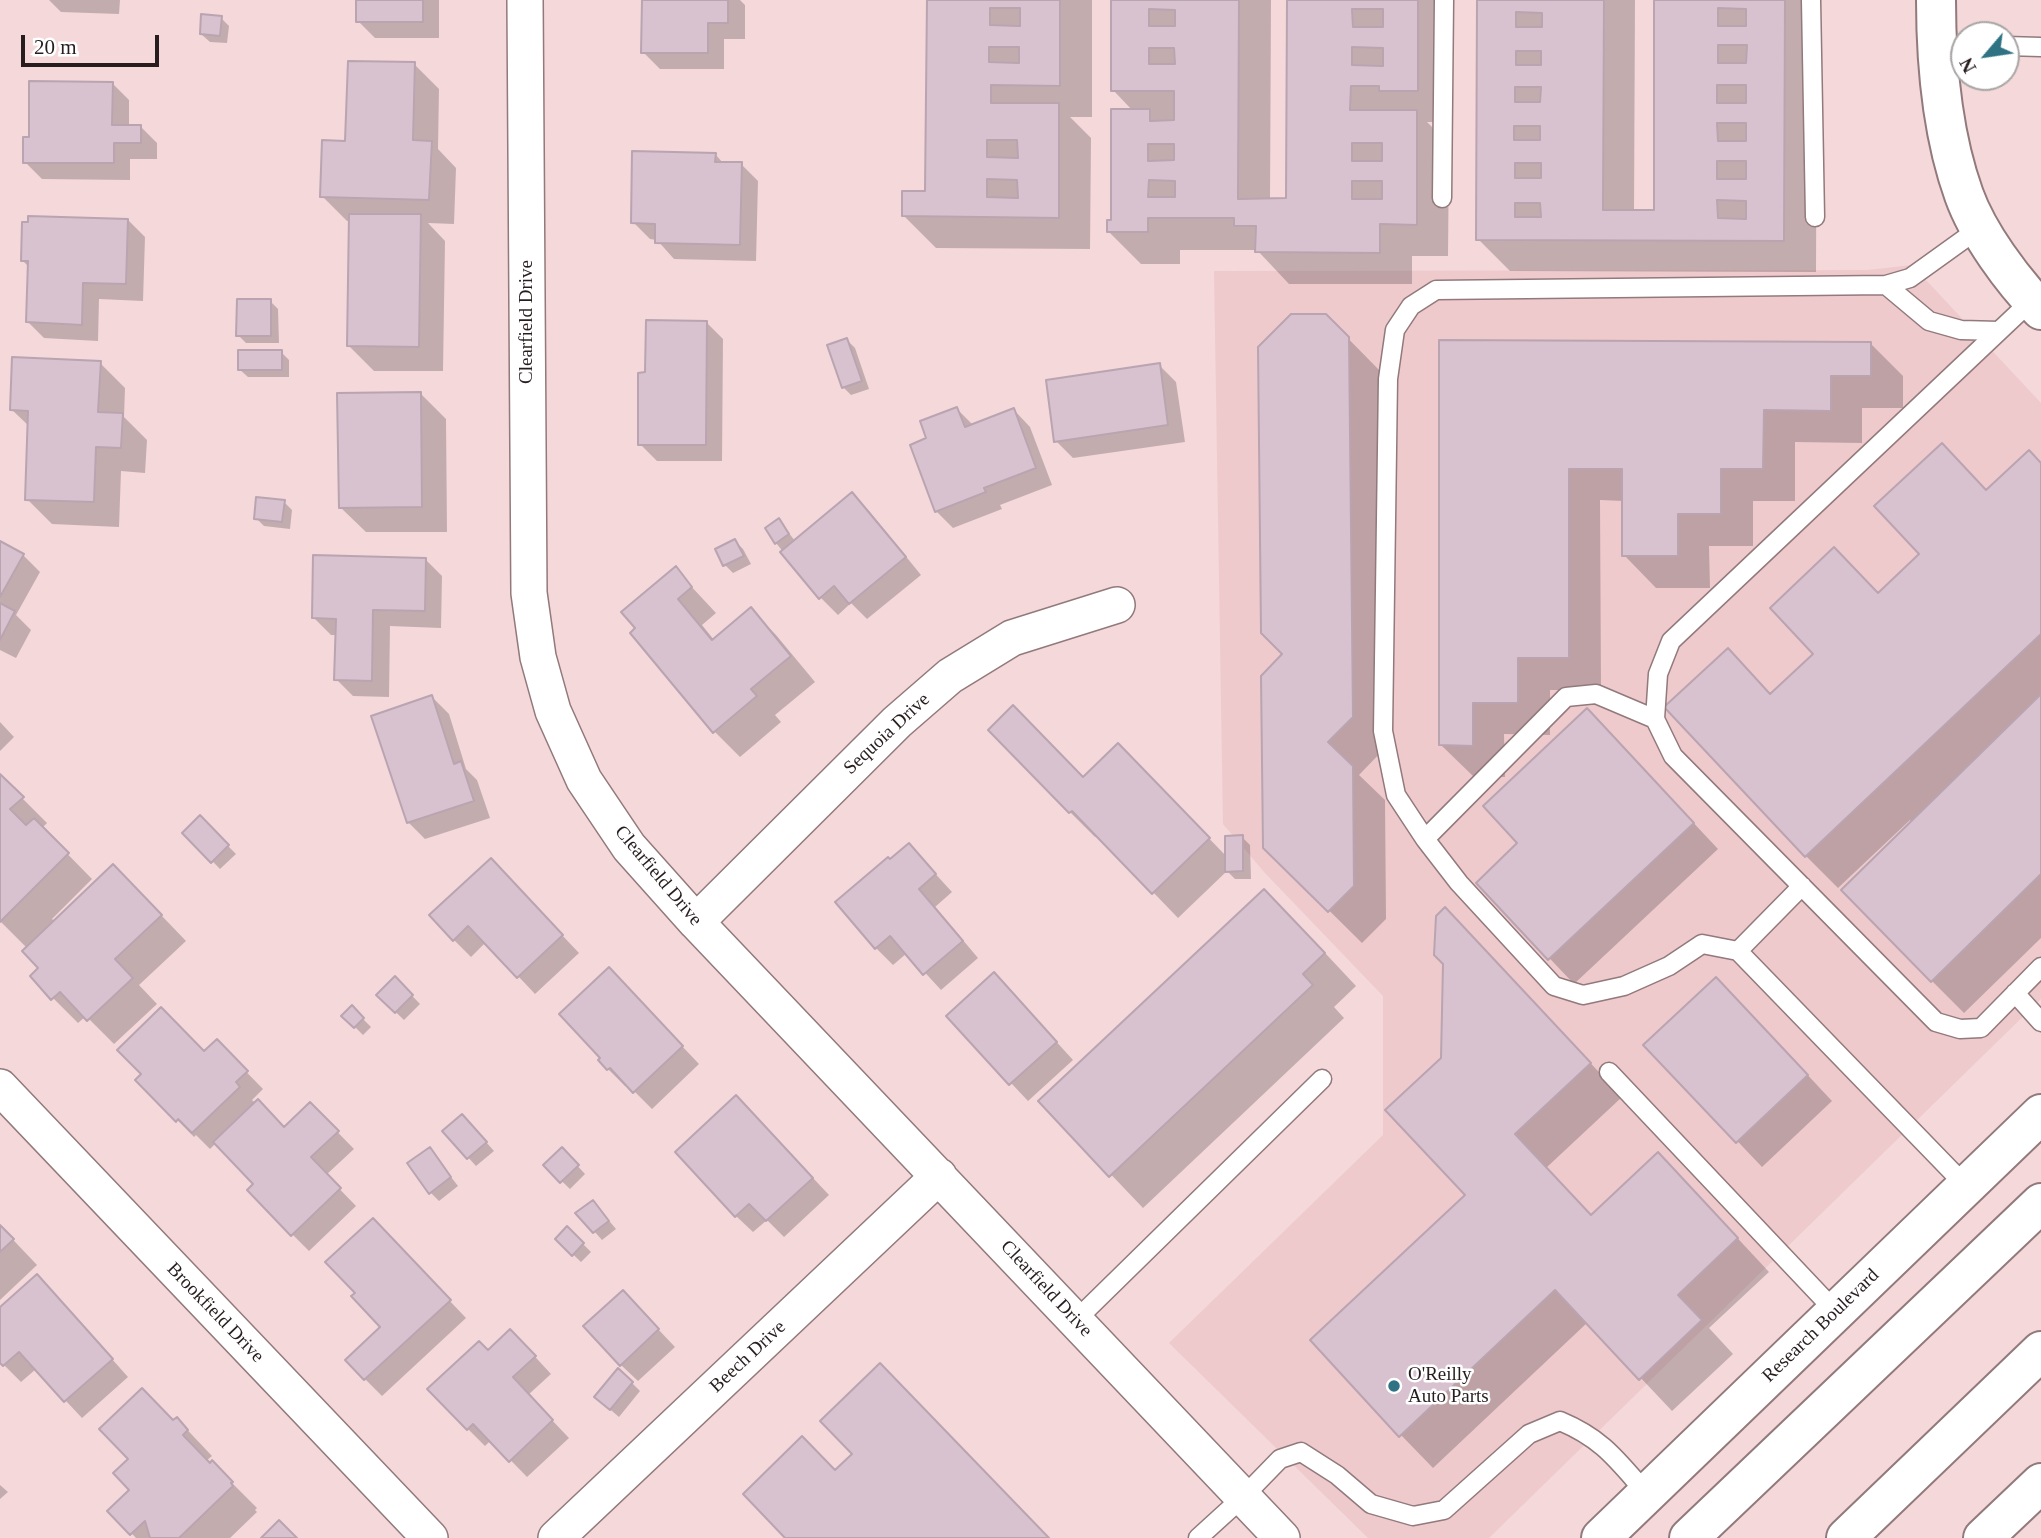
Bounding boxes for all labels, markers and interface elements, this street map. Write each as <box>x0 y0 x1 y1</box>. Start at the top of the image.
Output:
scale bar <box>24 21 163 65</box>
north arrow <box>1950 21 2020 91</box>
text: 20 m <box>34 35 77 59</box>
text: N <box>1955 54 1980 77</box>
street label: Clearfield Drive <box>516 260 538 384</box>
street label: Sequoia Drive <box>839 688 935 780</box>
street label: Clearfield Drive <box>609 821 707 931</box>
street label: Clearfield Drive <box>995 1236 1097 1342</box>
street label: Brookfield Drive <box>162 1258 268 1368</box>
street label: Research Boulevard <box>1758 1264 1884 1388</box>
street label: Beech Drive <box>705 1316 791 1398</box>
place label: O'Reilly Auto Parts <box>1408 1364 1489 1408</box>
marker: O'Reilly Auto Parts <box>1386 1378 1402 1394</box>

